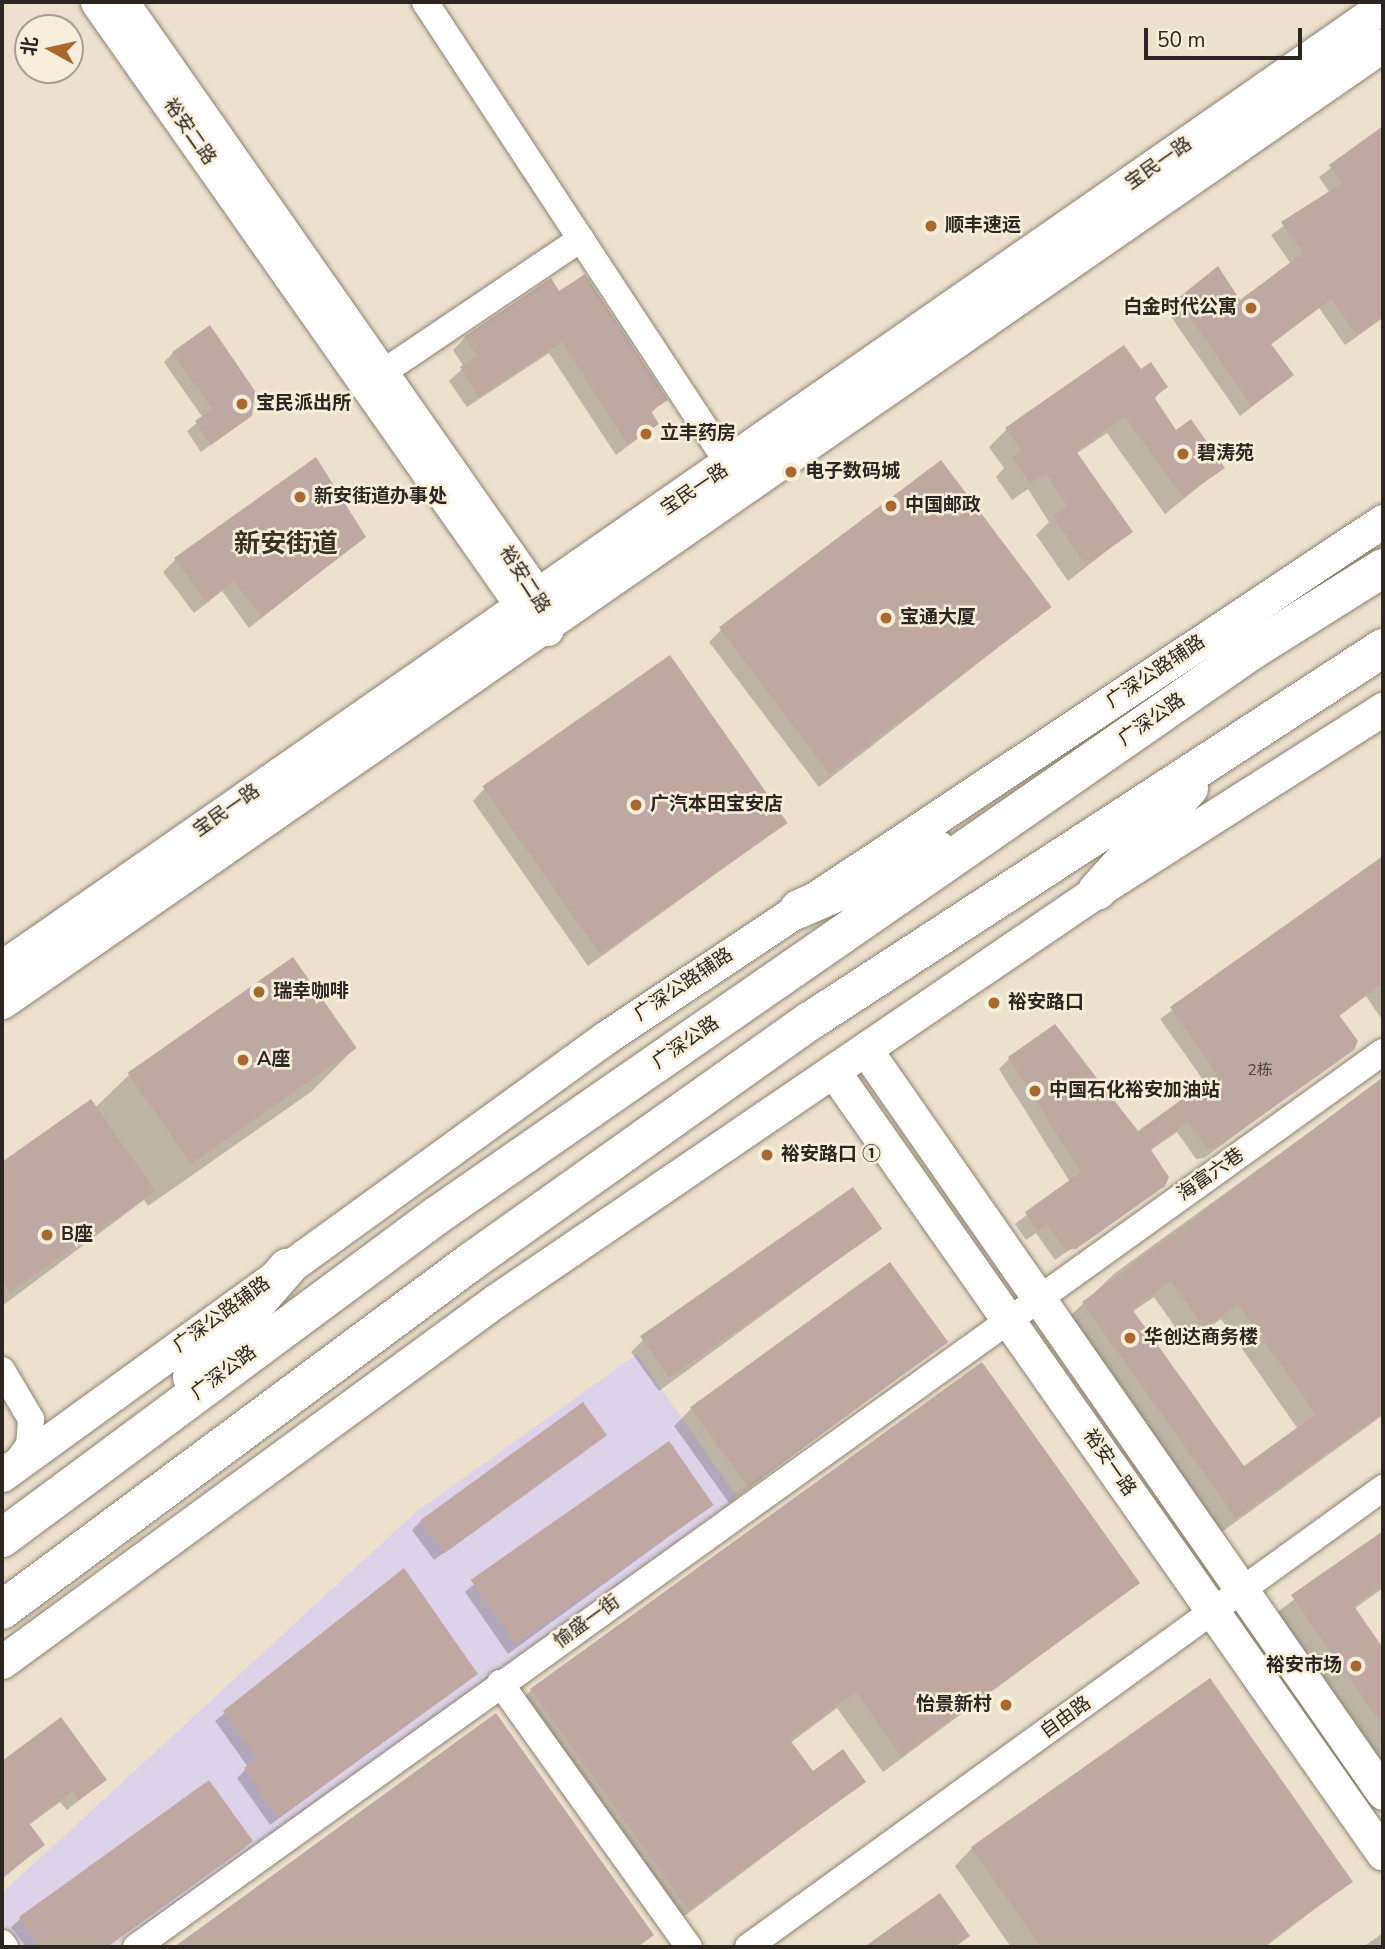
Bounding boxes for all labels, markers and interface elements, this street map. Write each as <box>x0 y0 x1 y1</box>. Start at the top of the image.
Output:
north arrow <box>14 14 84 84</box>
scale bar <box>1147 14 1304 58</box>
text: 50 m <box>1157 26 1206 54</box>
text: 北 <box>16 35 44 58</box>
street label: 裕安二路 <box>158 94 220 170</box>
street label: 宝民一路 <box>1121 133 1197 195</box>
place label: 顺丰速运 <box>945 215 1021 237</box>
marker: 顺丰速运 <box>923 218 939 234</box>
place label: 白金时代公寓 <box>1123 297 1237 319</box>
marker: 白金时代公寓 <box>1243 300 1259 316</box>
place label: 宝民派出所 <box>256 393 351 415</box>
marker: 宝民派出所 <box>234 396 250 412</box>
place label: 立丰药房 <box>660 423 736 445</box>
marker: 立丰药房 <box>638 426 654 442</box>
place label: 碧涛苑 <box>1197 443 1254 465</box>
marker: 碧涛苑 <box>1175 446 1191 462</box>
street label: 宝民一路 <box>657 459 733 521</box>
place label: 电子数码城 <box>805 461 900 483</box>
marker: 电子数码城 <box>783 464 799 480</box>
place label: 新安街道办事处 <box>314 486 447 508</box>
marker: 新安街道办事处 <box>292 489 308 505</box>
place label: 中国邮政 <box>905 495 981 517</box>
marker: 中国邮政 <box>883 498 899 514</box>
district label: 新安街道 <box>234 528 338 560</box>
street label: 裕安二路 <box>494 542 554 618</box>
place label: 宝通大厦 <box>900 607 976 629</box>
marker: 宝通大厦 <box>878 610 894 626</box>
street label: 广深公路辅路 <box>1102 631 1210 713</box>
street label: 广深公路 <box>1114 689 1190 751</box>
street label: 宝民一路 <box>189 780 265 842</box>
place label: 广汽本田宝安店 <box>650 794 783 816</box>
marker: 广汽本田宝安店 <box>628 797 644 813</box>
street label: 广深公路辅路 <box>630 944 738 1026</box>
place label: 瑞幸咖啡 <box>273 981 349 1003</box>
marker: 瑞幸咖啡 <box>251 984 267 1000</box>
place label: 裕安路口 <box>1008 992 1084 1014</box>
marker: 裕安路口 <box>986 995 1002 1011</box>
street label: 广深公路 <box>648 1012 724 1074</box>
place label: A座 <box>257 1049 290 1071</box>
marker: A座 <box>235 1052 251 1068</box>
house number: 2栋 <box>1247 1060 1273 1080</box>
place label: 中国石化裕安加油站 <box>1049 1080 1220 1102</box>
marker: 中国石化裕安加油站 <box>1027 1083 1043 1099</box>
place label: 裕安路口 ① <box>781 1144 881 1166</box>
street label: 海富六巷 <box>1173 1144 1249 1206</box>
marker: 裕安路口 ① <box>759 1147 775 1163</box>
place label: B座 <box>61 1224 93 1246</box>
marker: B座 <box>39 1227 55 1243</box>
street label: 广深公路辅路 <box>169 1272 275 1358</box>
place label: 华创达商务楼 <box>1144 1327 1258 1349</box>
marker: 华创达商务楼 <box>1122 1330 1138 1346</box>
street label: 广深公路 <box>187 1341 261 1405</box>
street label: 裕安一路 <box>1078 1425 1140 1501</box>
street label: 愉盛一街 <box>550 1590 624 1654</box>
place label: 裕安市场 <box>1266 1655 1342 1677</box>
marker: 裕安市场 <box>1348 1658 1364 1674</box>
street label: 自由路 <box>1036 1692 1096 1744</box>
place label: 怡景新村 <box>916 1694 992 1716</box>
marker: 怡景新村 <box>998 1697 1014 1713</box>

